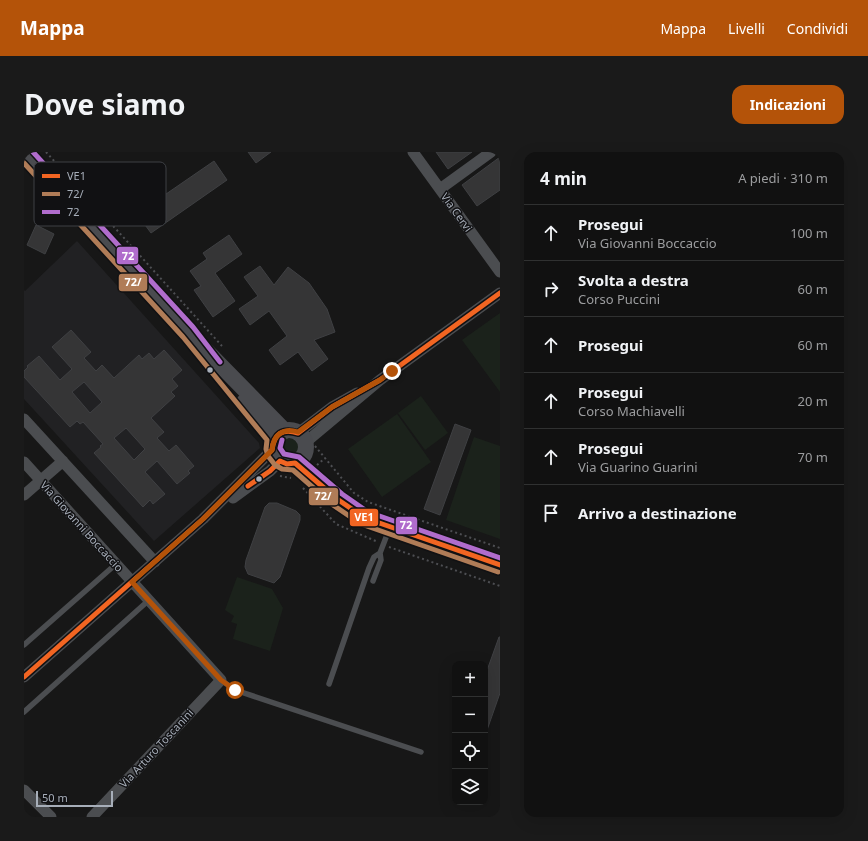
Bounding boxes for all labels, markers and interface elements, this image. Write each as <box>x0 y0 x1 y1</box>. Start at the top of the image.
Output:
text: Mappa <box>20 15 85 41</box>
text: Mappa <box>660 19 706 38</box>
text: Livelli <box>728 19 765 38</box>
text: Condividi <box>787 19 848 38</box>
text: Dove siamo <box>24 85 185 123</box>
button: Indicazioni <box>732 85 844 124</box>
legend <box>34 162 166 226</box>
text: 4 min <box>540 167 587 190</box>
text: VE1 <box>67 168 86 183</box>
text: A piedi · 310 m <box>738 169 828 187</box>
text: 72/ <box>67 186 84 201</box>
street label: Via Cervi <box>438 190 476 234</box>
text: 72 <box>67 204 80 219</box>
text: Prosegui <box>578 214 643 234</box>
icon: ahead <box>540 222 562 244</box>
text: 100 m <box>790 224 828 242</box>
text: Via Giovanni Boccaccio <box>578 234 717 252</box>
line badge: 72 <box>116 246 139 265</box>
text: 72 <box>122 248 134 263</box>
text: Svolta a destra <box>578 270 689 290</box>
line badge: 72/ <box>118 273 148 292</box>
text: 72/ <box>124 274 142 289</box>
icon: right <box>540 278 562 300</box>
text: 60 m <box>798 280 828 298</box>
text: Corso Puccini <box>578 290 660 308</box>
icon: ahead <box>540 334 562 356</box>
text: Prosegui <box>578 335 643 355</box>
text: 60 m <box>798 336 828 354</box>
route end <box>383 362 401 380</box>
unlabelled marker <box>205 365 215 375</box>
text: Prosegui <box>578 382 643 402</box>
icon: ahead <box>540 390 562 412</box>
text: 20 m <box>798 392 828 410</box>
text: Corso Machiavelli <box>578 402 685 420</box>
text: Prosegui <box>578 438 643 458</box>
icon: ahead <box>540 446 562 468</box>
text: 70 m <box>798 448 828 466</box>
text: Via Guarino Guarini <box>578 458 698 476</box>
unlabelled marker <box>254 474 264 484</box>
street label: Via Giovanni Boccaccio <box>37 477 127 575</box>
line badge: 72/ <box>308 487 339 506</box>
text: 72/ <box>314 488 332 503</box>
icon: arrive <box>540 502 562 524</box>
text: Arrivo a destinazione <box>578 503 737 523</box>
line badge: VE1 <box>349 508 379 527</box>
text: VE1 <box>354 509 374 524</box>
line badge: 72 <box>395 516 418 535</box>
text: 72 <box>400 517 412 532</box>
map controls <box>452 661 488 805</box>
button: + <box>452 661 488 697</box>
route start <box>226 681 244 699</box>
button: − <box>452 697 488 733</box>
street label: Via Arturo Toscanini <box>116 705 196 791</box>
button: locate <box>452 733 488 769</box>
button: layers <box>452 769 488 805</box>
scale bar <box>36 789 113 808</box>
text: 50 m <box>42 790 68 805</box>

